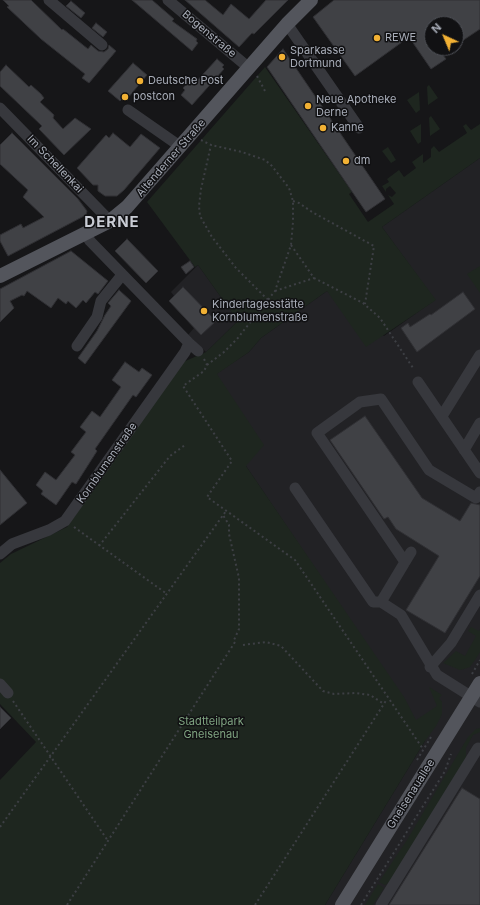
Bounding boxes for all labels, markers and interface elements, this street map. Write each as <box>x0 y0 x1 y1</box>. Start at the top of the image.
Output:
street label: Bogenstraße <box>179 8 239 60</box>
north arrow <box>424 16 464 56</box>
text: N <box>428 20 444 36</box>
place label: REWE <box>385 31 416 45</box>
marker: REWE <box>372 33 382 43</box>
place label: Sparkasse Dortmund <box>290 44 345 70</box>
marker: Sparkasse Dortmund <box>277 52 287 62</box>
place label: Deutsche Post <box>148 74 223 88</box>
marker: Deutsche Post <box>135 76 145 86</box>
place label: postcon <box>133 90 175 104</box>
marker: postcon <box>120 92 130 102</box>
place label: Neue Apotheke Derne <box>316 93 396 119</box>
marker: Neue Apotheke Derne <box>303 101 313 111</box>
street label: Altenderner Straße <box>134 116 208 200</box>
place label: Kanne <box>331 121 364 135</box>
marker: Kanne <box>318 123 328 133</box>
street label: Im Schellenkai <box>24 132 86 196</box>
place label: dm <box>354 154 370 168</box>
marker: dm <box>341 156 351 166</box>
district label: DERNE <box>84 213 140 231</box>
place label: Kindertagesstätte Kornblumenstraße <box>212 298 308 324</box>
marker: Kindertagesstätte Kornblumenstraße <box>199 306 209 316</box>
street label: Kornblumenstraße <box>74 420 140 506</box>
park label: Stadtteilpark Gneisenau <box>178 715 244 741</box>
street label: Gneisenauallee <box>384 757 438 831</box>

